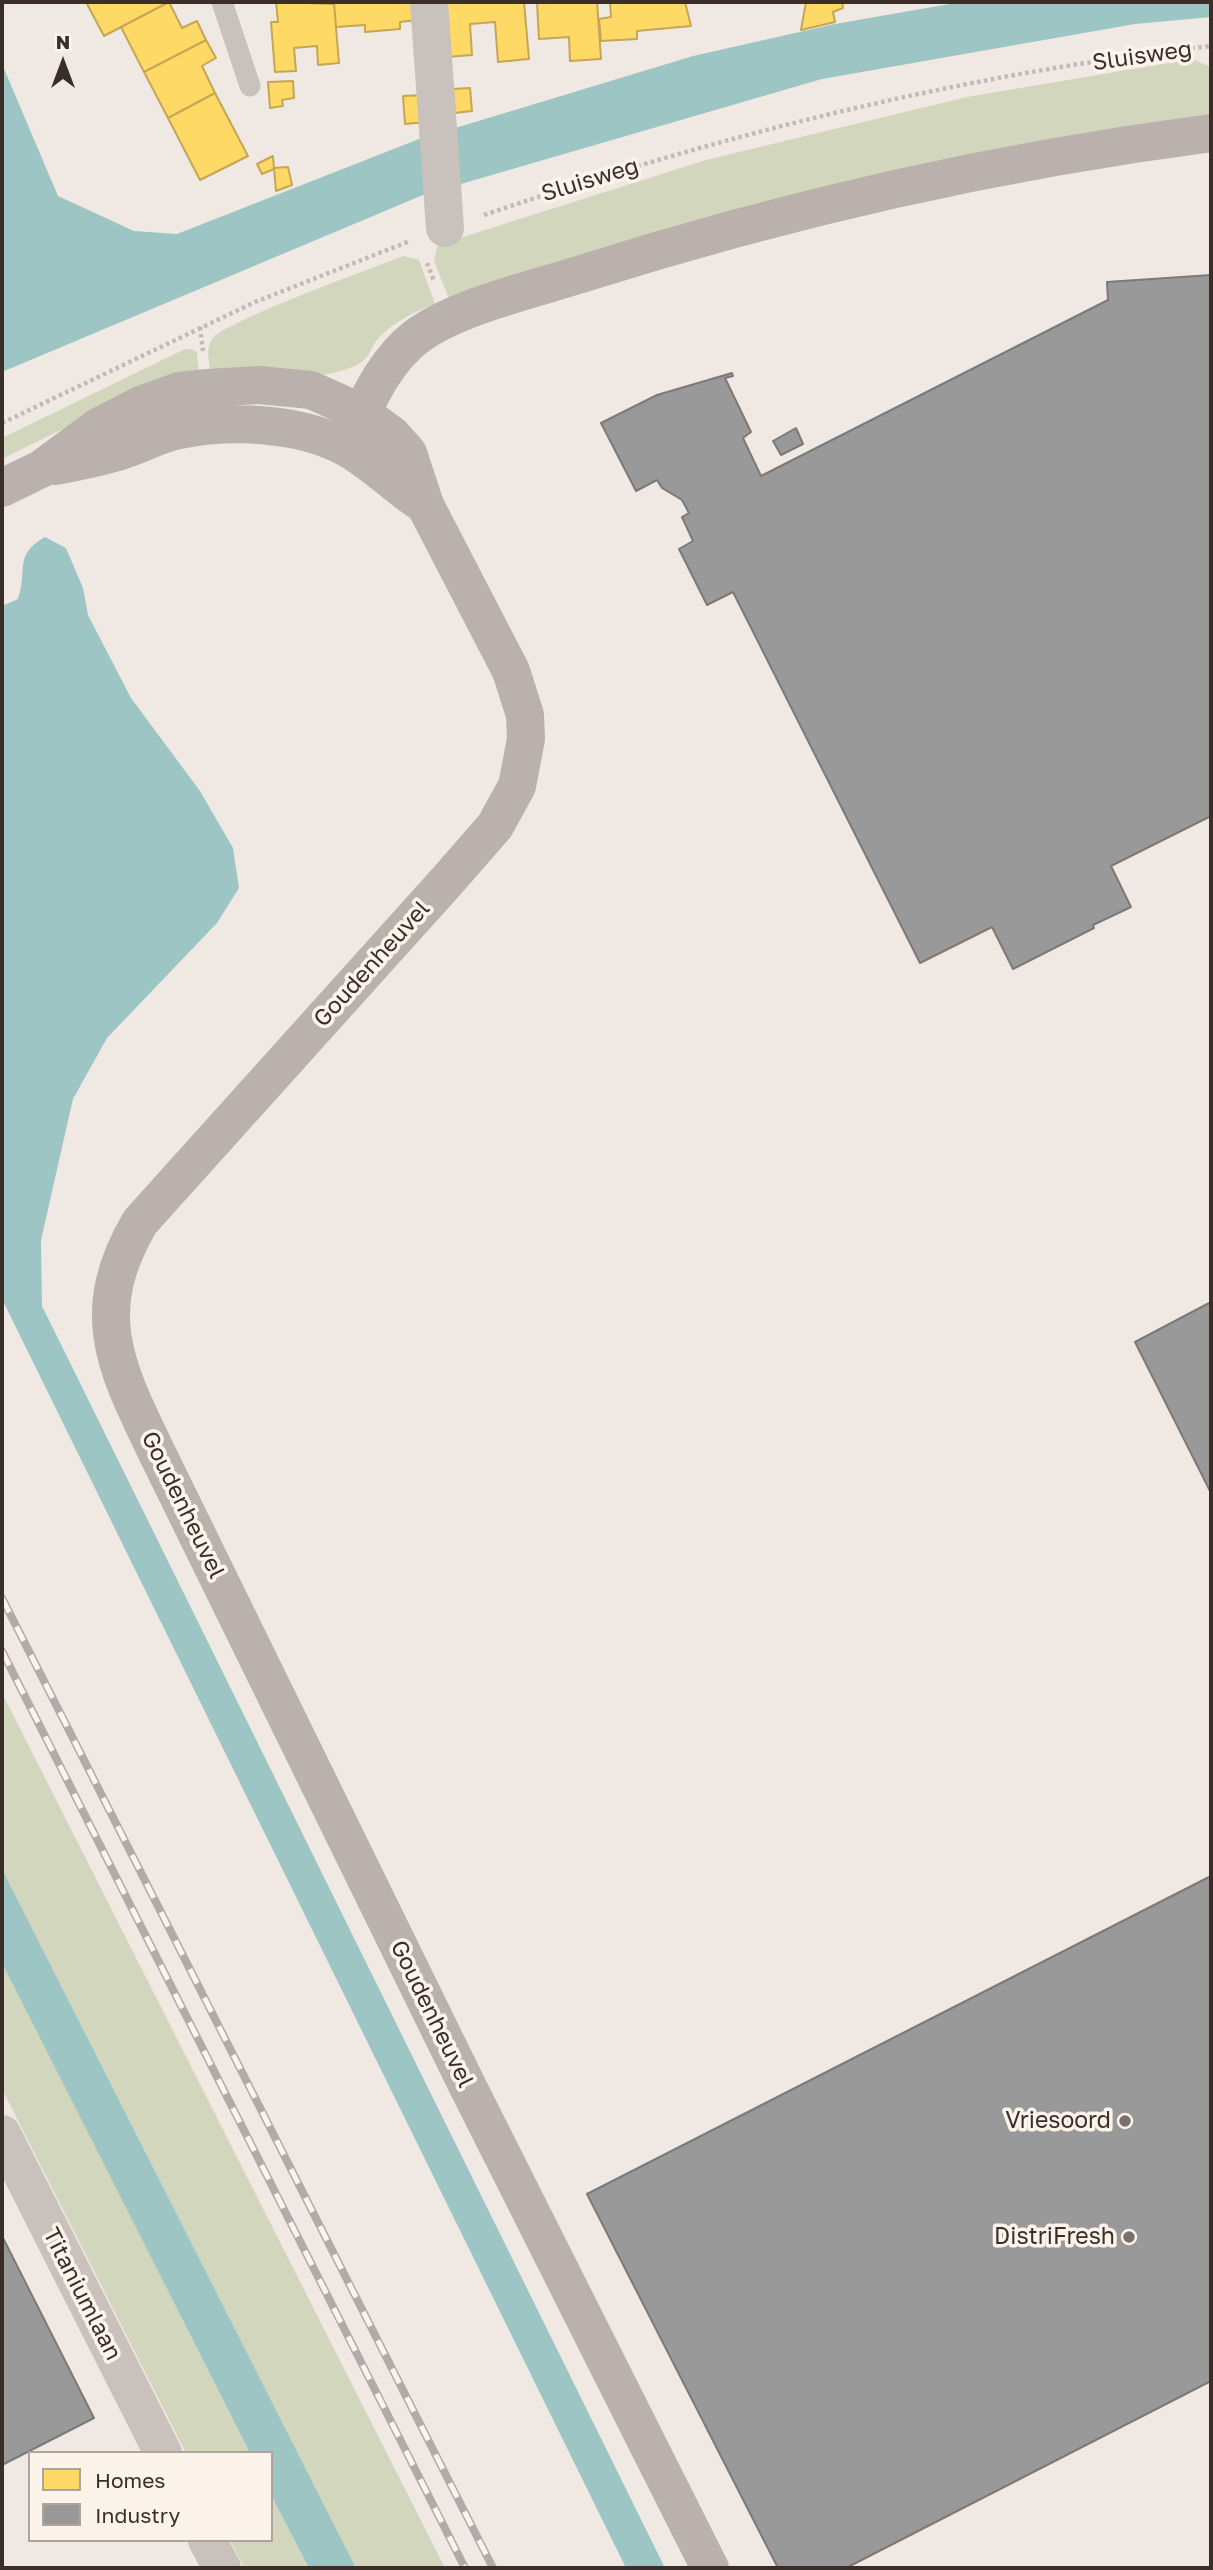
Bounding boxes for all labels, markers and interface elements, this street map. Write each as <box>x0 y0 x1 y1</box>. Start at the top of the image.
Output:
north arrow <box>28 28 98 98</box>
text: N <box>56 30 70 53</box>
street label: Sluisweg <box>1090 35 1194 77</box>
street label: Sluisweg <box>538 152 642 208</box>
street label: Goudenheuvel <box>308 895 436 1033</box>
street label: Goudenheuvel <box>136 1427 230 1583</box>
street label: Goudenheuvel <box>385 1936 479 2092</box>
place label: Vriesoord <box>1005 2107 1111 2135</box>
marker: Vriesoord <box>1117 2113 1133 2129</box>
street label: Titaniumlaan <box>37 2223 127 2365</box>
place label: DistriFresh <box>994 2223 1115 2251</box>
marker: DistriFresh <box>1121 2229 1137 2245</box>
legend <box>28 2451 273 2542</box>
text: Homes <box>95 2467 165 2493</box>
text: Industry <box>95 2502 180 2528</box>

